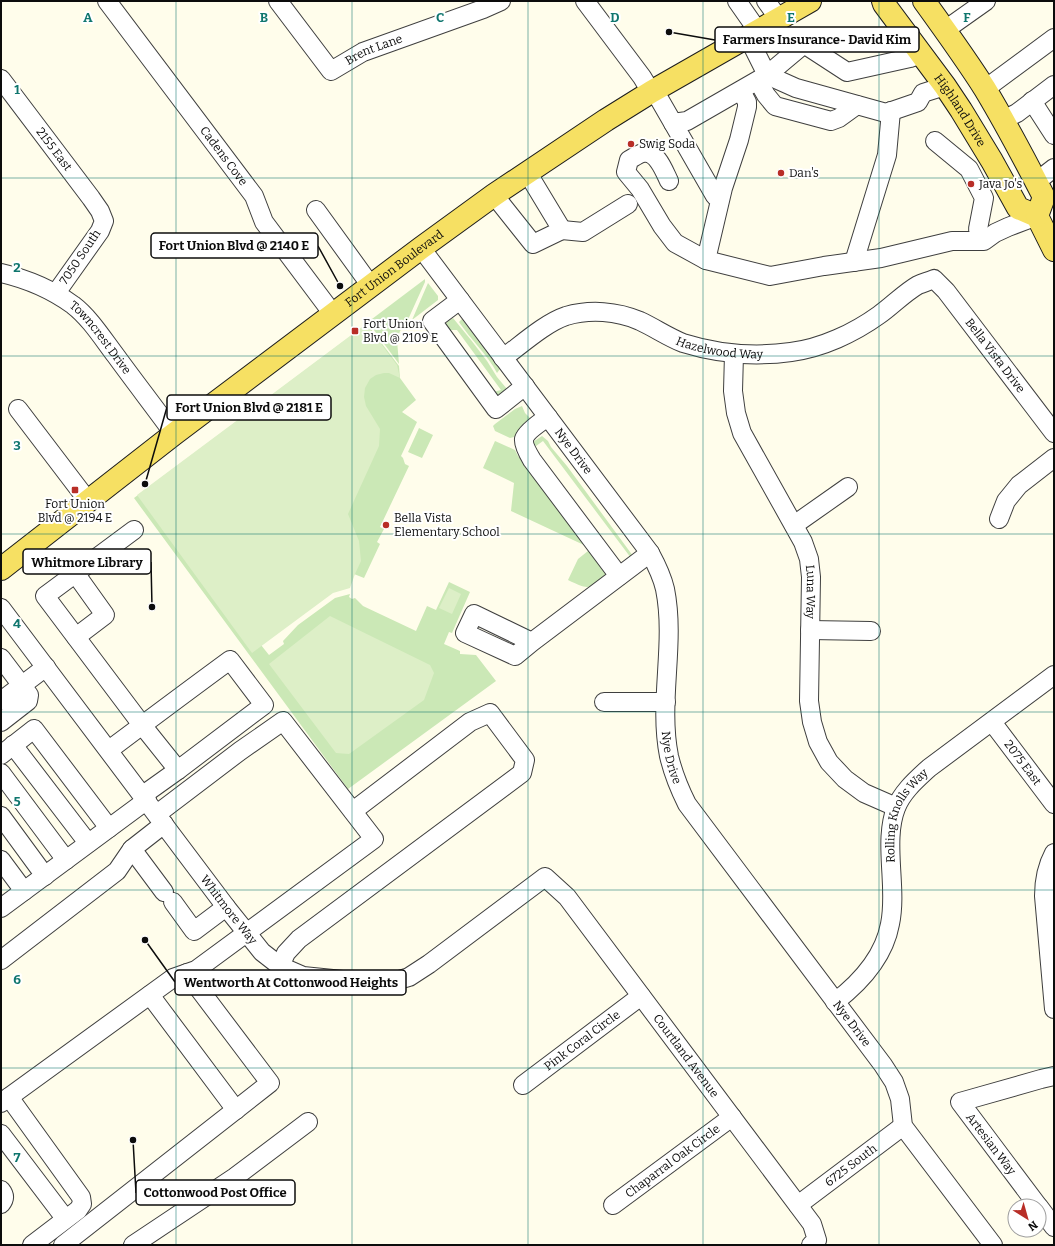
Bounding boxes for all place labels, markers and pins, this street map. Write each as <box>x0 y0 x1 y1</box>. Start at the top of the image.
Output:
callout: Farmers Insurance- David Kim <box>715 27 919 52</box>
place label: Swig Soda <box>639 137 696 151</box>
marker: Swig Soda <box>626 139 636 149</box>
place label: Dan's <box>789 166 819 180</box>
marker: Dan's <box>776 168 786 178</box>
place label: Java Jo's <box>978 177 1022 191</box>
marker: Java Jo's <box>966 179 976 189</box>
callout: Fort Union Blvd @ 2140 E <box>151 233 318 258</box>
place label: Fort Union Blvd @ 2109 E <box>363 317 438 345</box>
marker: Fort Union Blvd @ 2109 E <box>350 326 360 336</box>
callout: Fort Union Blvd @ 2181 E <box>167 395 331 420</box>
marker: Fort Union Blvd @ 2194 E <box>70 485 80 495</box>
place label: Fort Union Blvd @ 2194 E <box>38 497 112 525</box>
place label: Bella Vista Elementary School <box>394 511 500 539</box>
marker: Bella Vista Elementary School <box>381 520 391 530</box>
callout: Whitmore Library <box>23 549 151 574</box>
callout: Wentworth At Cottonwood Heights <box>175 970 406 995</box>
callout: Cottonwood Post Office <box>136 1180 295 1205</box>

